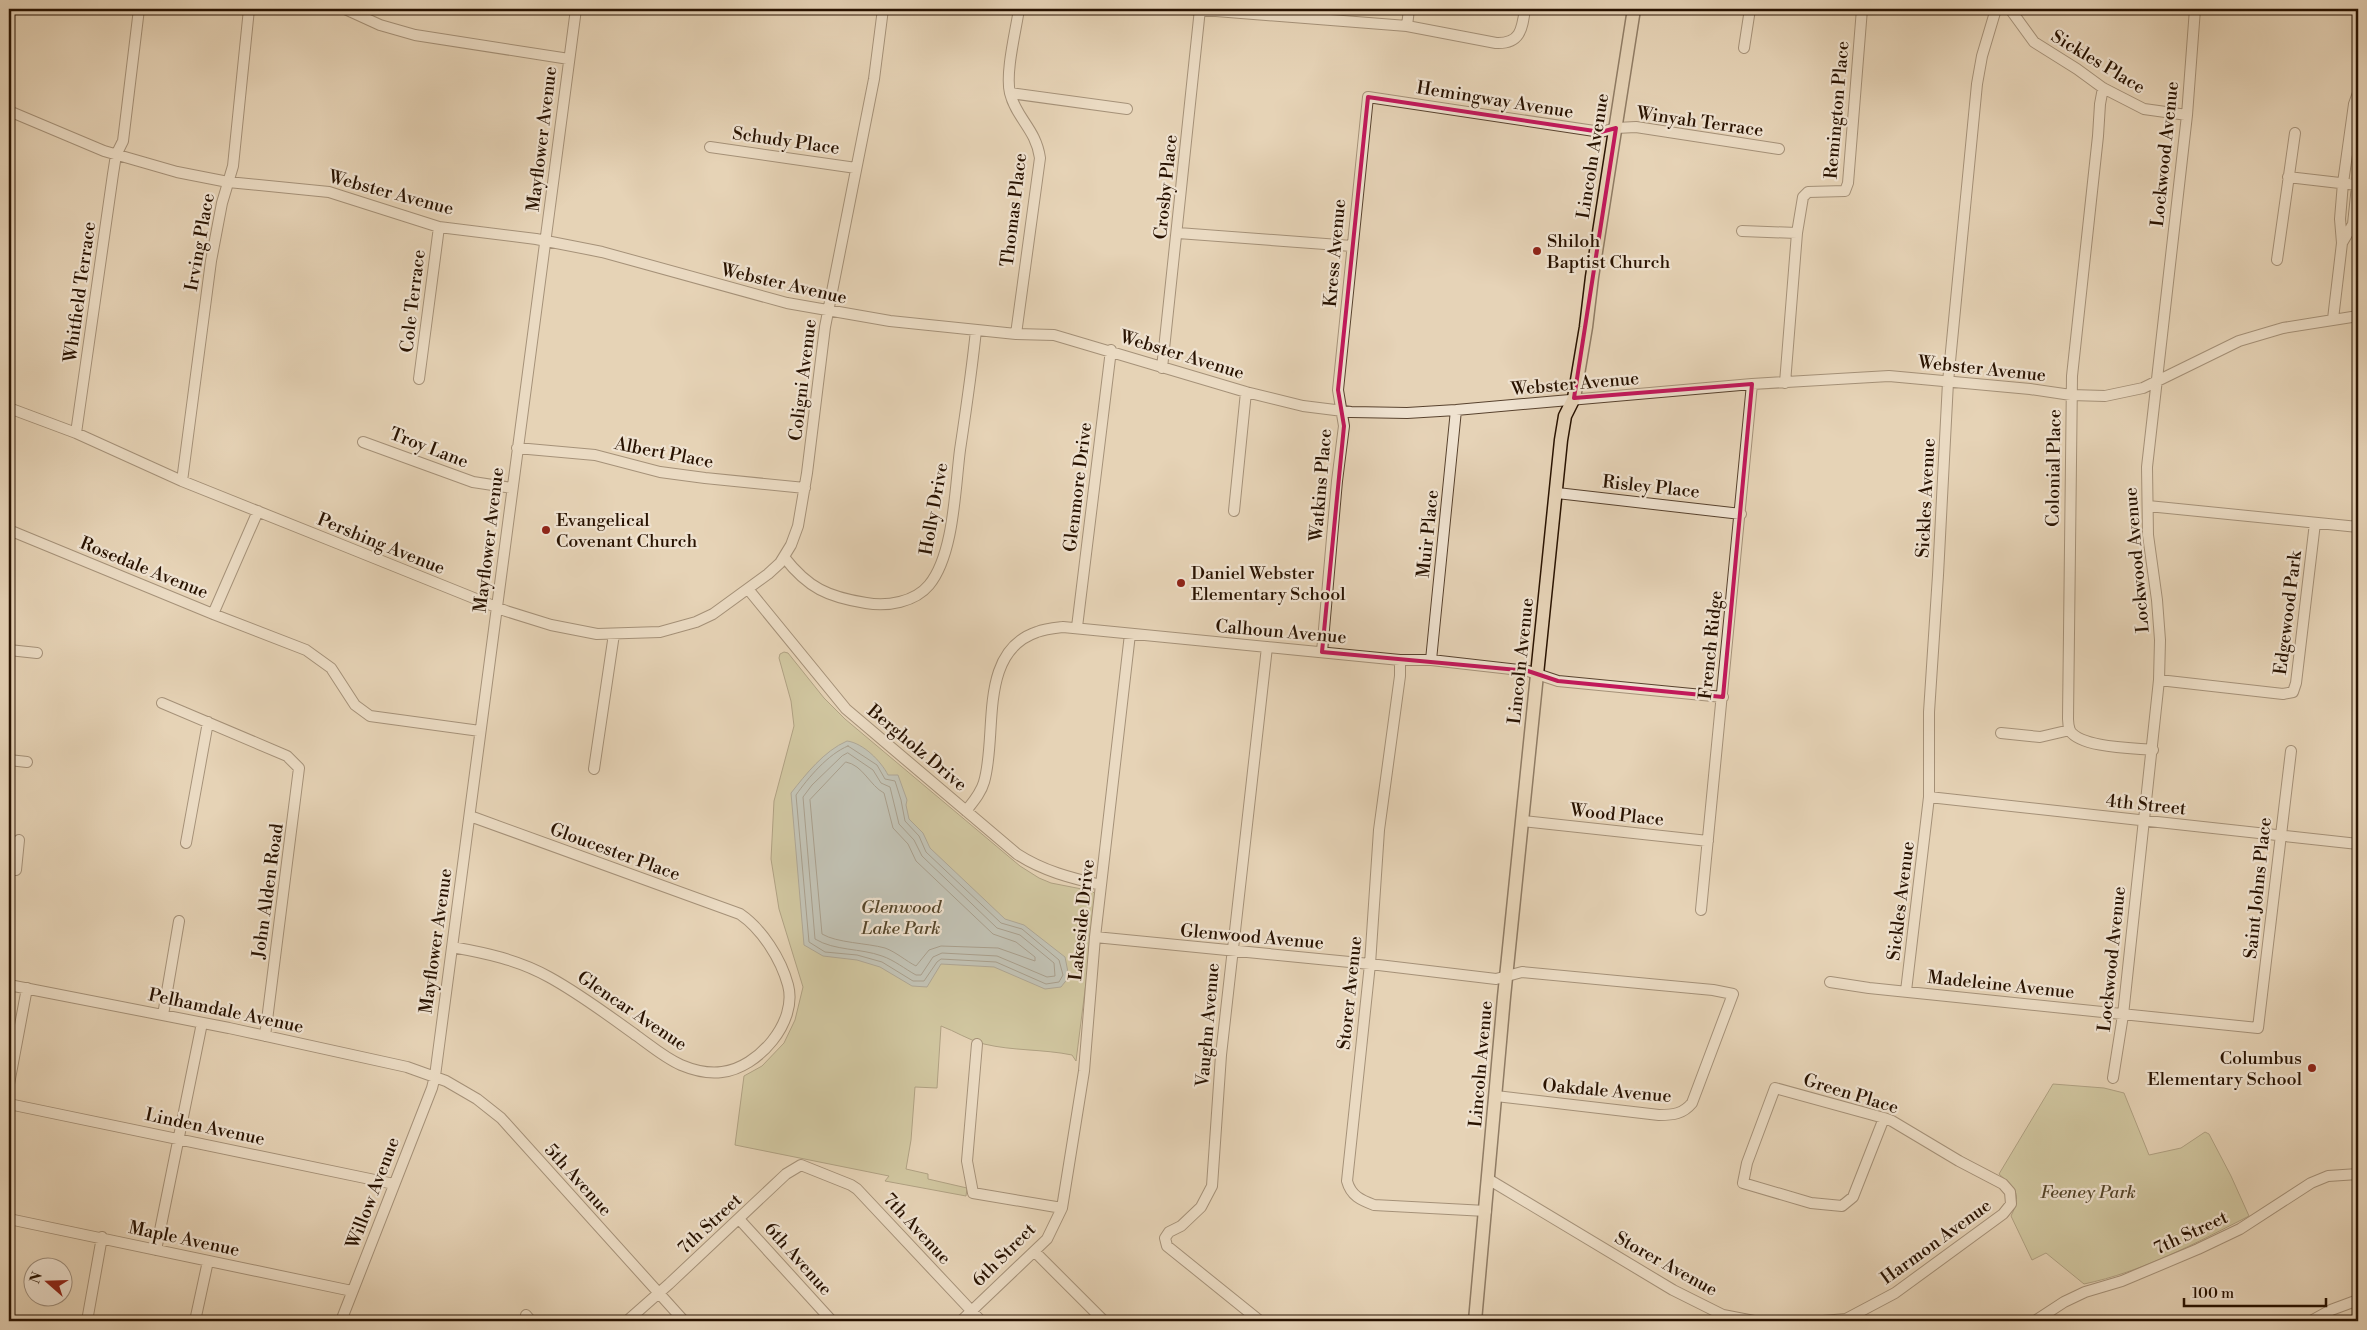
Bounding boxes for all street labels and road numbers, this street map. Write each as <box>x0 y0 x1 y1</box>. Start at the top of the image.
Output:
street label: Sickles Place <box>2047 25 2149 99</box>
street label: Remington Place <box>1819 40 1855 180</box>
street label: Mayflower Avenue <box>522 65 562 213</box>
street label: Hemingway Avenue <box>1415 76 1575 124</box>
street label: Lockwood Avenue <box>2146 80 2184 228</box>
street label: Lincoln Avenue <box>1572 92 1614 220</box>
street label: Winyah Terrace <box>1634 102 1765 142</box>
street label: Schudy Place <box>731 122 841 160</box>
street label: Crosby Place <box>1149 133 1183 241</box>
street label: Thomas Place <box>996 152 1032 268</box>
street label: Webster Avenue <box>325 165 456 221</box>
street label: Irving Place <box>180 191 220 293</box>
street label: Kress Avenue <box>1319 198 1351 308</box>
street label: Whitfield Terrace <box>59 220 101 365</box>
street label: Cole Terrace <box>395 248 431 354</box>
street label: Webster Avenue <box>718 258 849 310</box>
street label: Coligni Avenue <box>784 318 822 442</box>
street label: Webster Avenue <box>1116 325 1247 385</box>
street label: Webster Avenue <box>1916 351 2047 387</box>
street label: Webster Avenue <box>1509 367 1640 401</box>
street label: Colonial Place <box>2041 409 2067 527</box>
street label: Glenmore Drive <box>1059 421 1097 553</box>
street label: Troy Lane <box>386 422 472 474</box>
street label: Watkins Place <box>1305 428 1337 543</box>
street label: Albert Place <box>612 432 715 474</box>
street label: Sickles Avenue <box>1911 437 1941 559</box>
street label: Holly Drive <box>915 461 953 557</box>
street label: Mayflower Avenue <box>469 466 509 614</box>
street label: Risley Place <box>1601 470 1701 504</box>
street label: Lockwood Avenue <box>2119 486 2155 634</box>
street label: Muir Place <box>1412 489 1444 579</box>
street label: Pershing Avenue <box>314 508 448 580</box>
street label: Rosedale Avenue <box>77 532 211 604</box>
street label: Edgewood Park <box>2269 548 2307 676</box>
street label: French Ridge <box>1694 589 1728 701</box>
street label: Lincoln Avenue <box>1503 597 1539 725</box>
street label: Calhoun Avenue <box>1214 615 1348 649</box>
street label: Bergholz Drive <box>862 699 972 796</box>
street label: 4th Street <box>2105 789 2188 821</box>
street label: Wood Place <box>1568 799 1665 831</box>
street label: Saint Johns Place <box>2239 816 2277 960</box>
street label: Gloucester Place <box>547 818 683 886</box>
street label: John Alden Road <box>247 821 289 961</box>
street label: Sickles Avenue <box>1882 840 1920 962</box>
street label: Lakeside Drive <box>1064 858 1100 982</box>
street label: Mayflower Avenue <box>414 867 458 1015</box>
street label: Lockwood Avenue <box>2093 885 2131 1033</box>
street label: Glenwood Avenue <box>1179 919 1325 955</box>
street label: Storer Avenue <box>1333 935 1367 1051</box>
street label: Vaughn Avenue <box>1191 962 1225 1089</box>
street label: Glencar Avenue <box>573 966 691 1056</box>
street label: Madeleine Avenue <box>1926 966 2076 1004</box>
street label: Pelhamdale Avenue <box>146 983 306 1039</box>
street label: Lincoln Avenue <box>1464 1000 1498 1128</box>
street label: Green Place <box>1801 1069 1901 1119</box>
street label: Oakdale Avenue <box>1542 1074 1672 1108</box>
street label: Linden Avenue <box>143 1103 267 1151</box>
street label: Willow Avenue <box>341 1134 405 1253</box>
street label: 5th Avenue <box>539 1139 617 1221</box>
street label: 7th Street <box>673 1188 747 1259</box>
street label: 7th Avenue <box>878 1188 956 1270</box>
street label: Harmon Avenue <box>1876 1194 1996 1290</box>
street label: 7th Street <box>2150 1206 2232 1260</box>
street label: Maple Avenue <box>126 1216 242 1262</box>
street label: 6th Avenue <box>759 1217 837 1301</box>
street label: 6th Street <box>967 1218 1041 1292</box>
street label: Storer Avenue <box>1611 1226 1721 1302</box>

